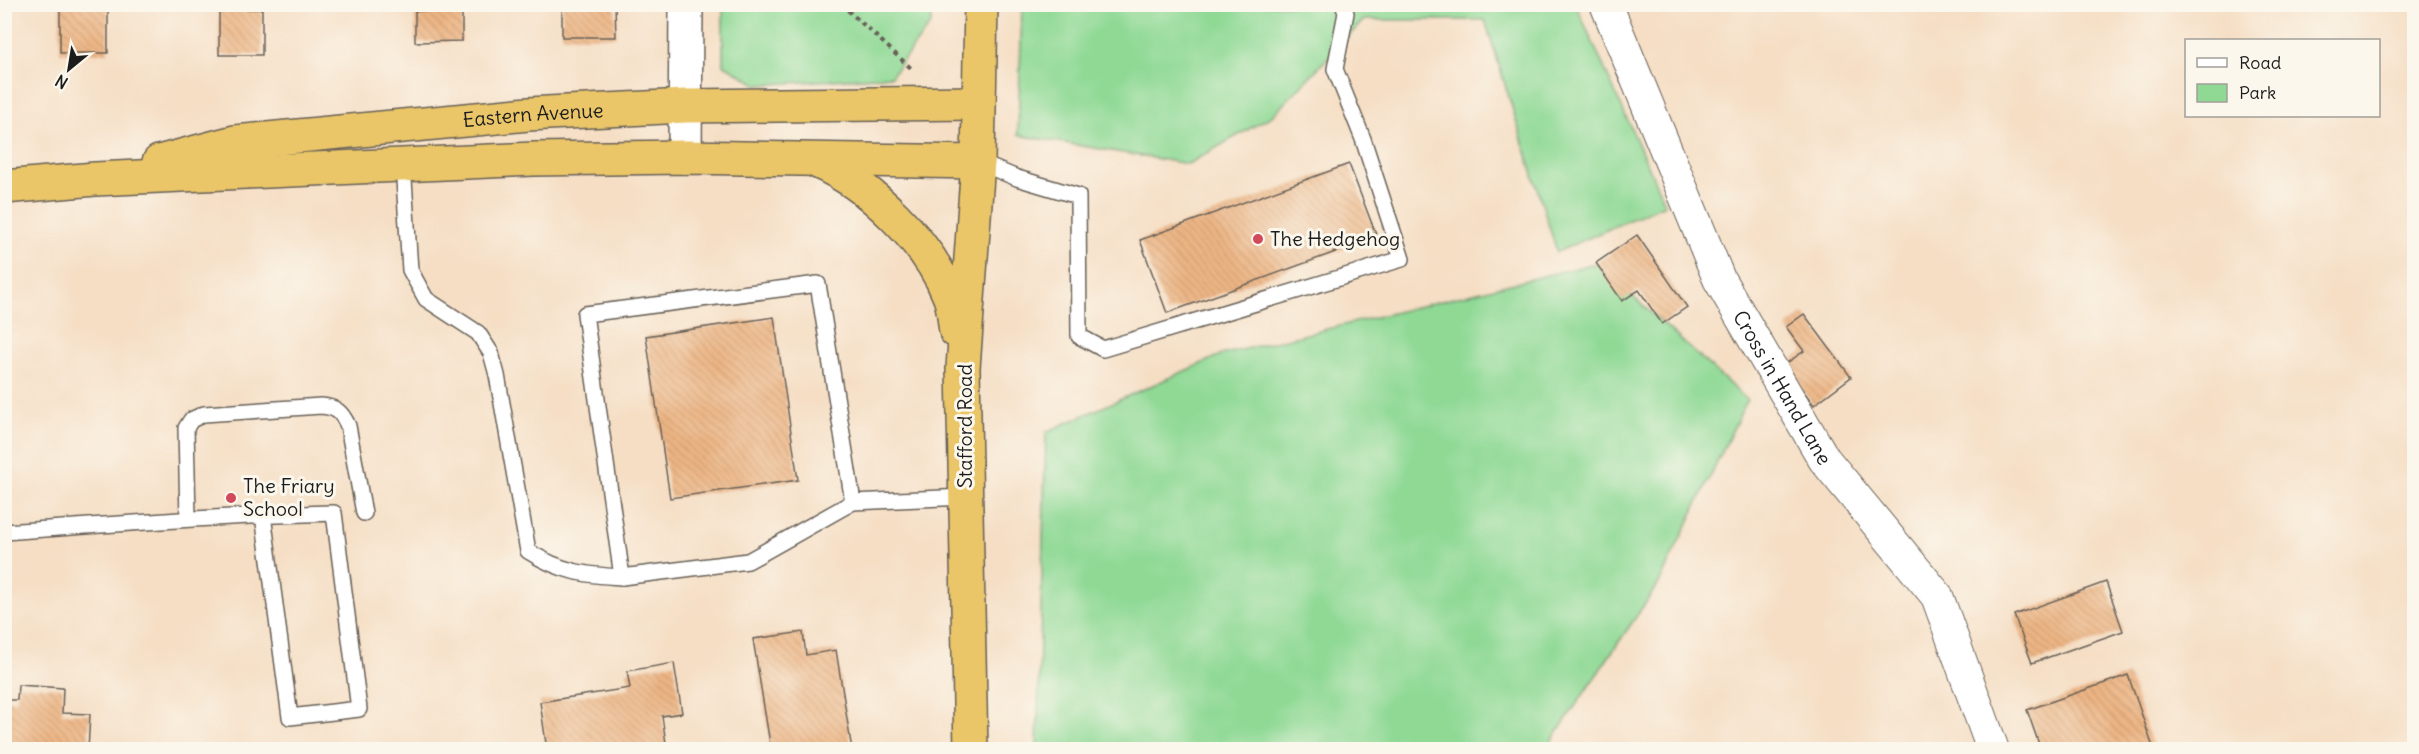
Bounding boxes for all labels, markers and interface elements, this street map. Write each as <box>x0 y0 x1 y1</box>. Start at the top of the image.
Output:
north arrow <box>39 39 99 99</box>
legend <box>2185 39 2380 117</box>
text: Road <box>2239 51 2282 74</box>
text: N <box>52 71 71 93</box>
text: Park <box>2239 81 2276 104</box>
street label: Eastern Avenue <box>462 97 604 132</box>
place label: The Hedgehog <box>1270 226 1400 251</box>
marker: The Hedgehog <box>1251 232 1265 246</box>
street label: Cross in Hand Lane <box>1728 306 1838 469</box>
street label: Stafford Road <box>952 364 977 488</box>
place label: The Friary School <box>243 473 335 521</box>
marker: The Friary School <box>224 491 238 505</box>

